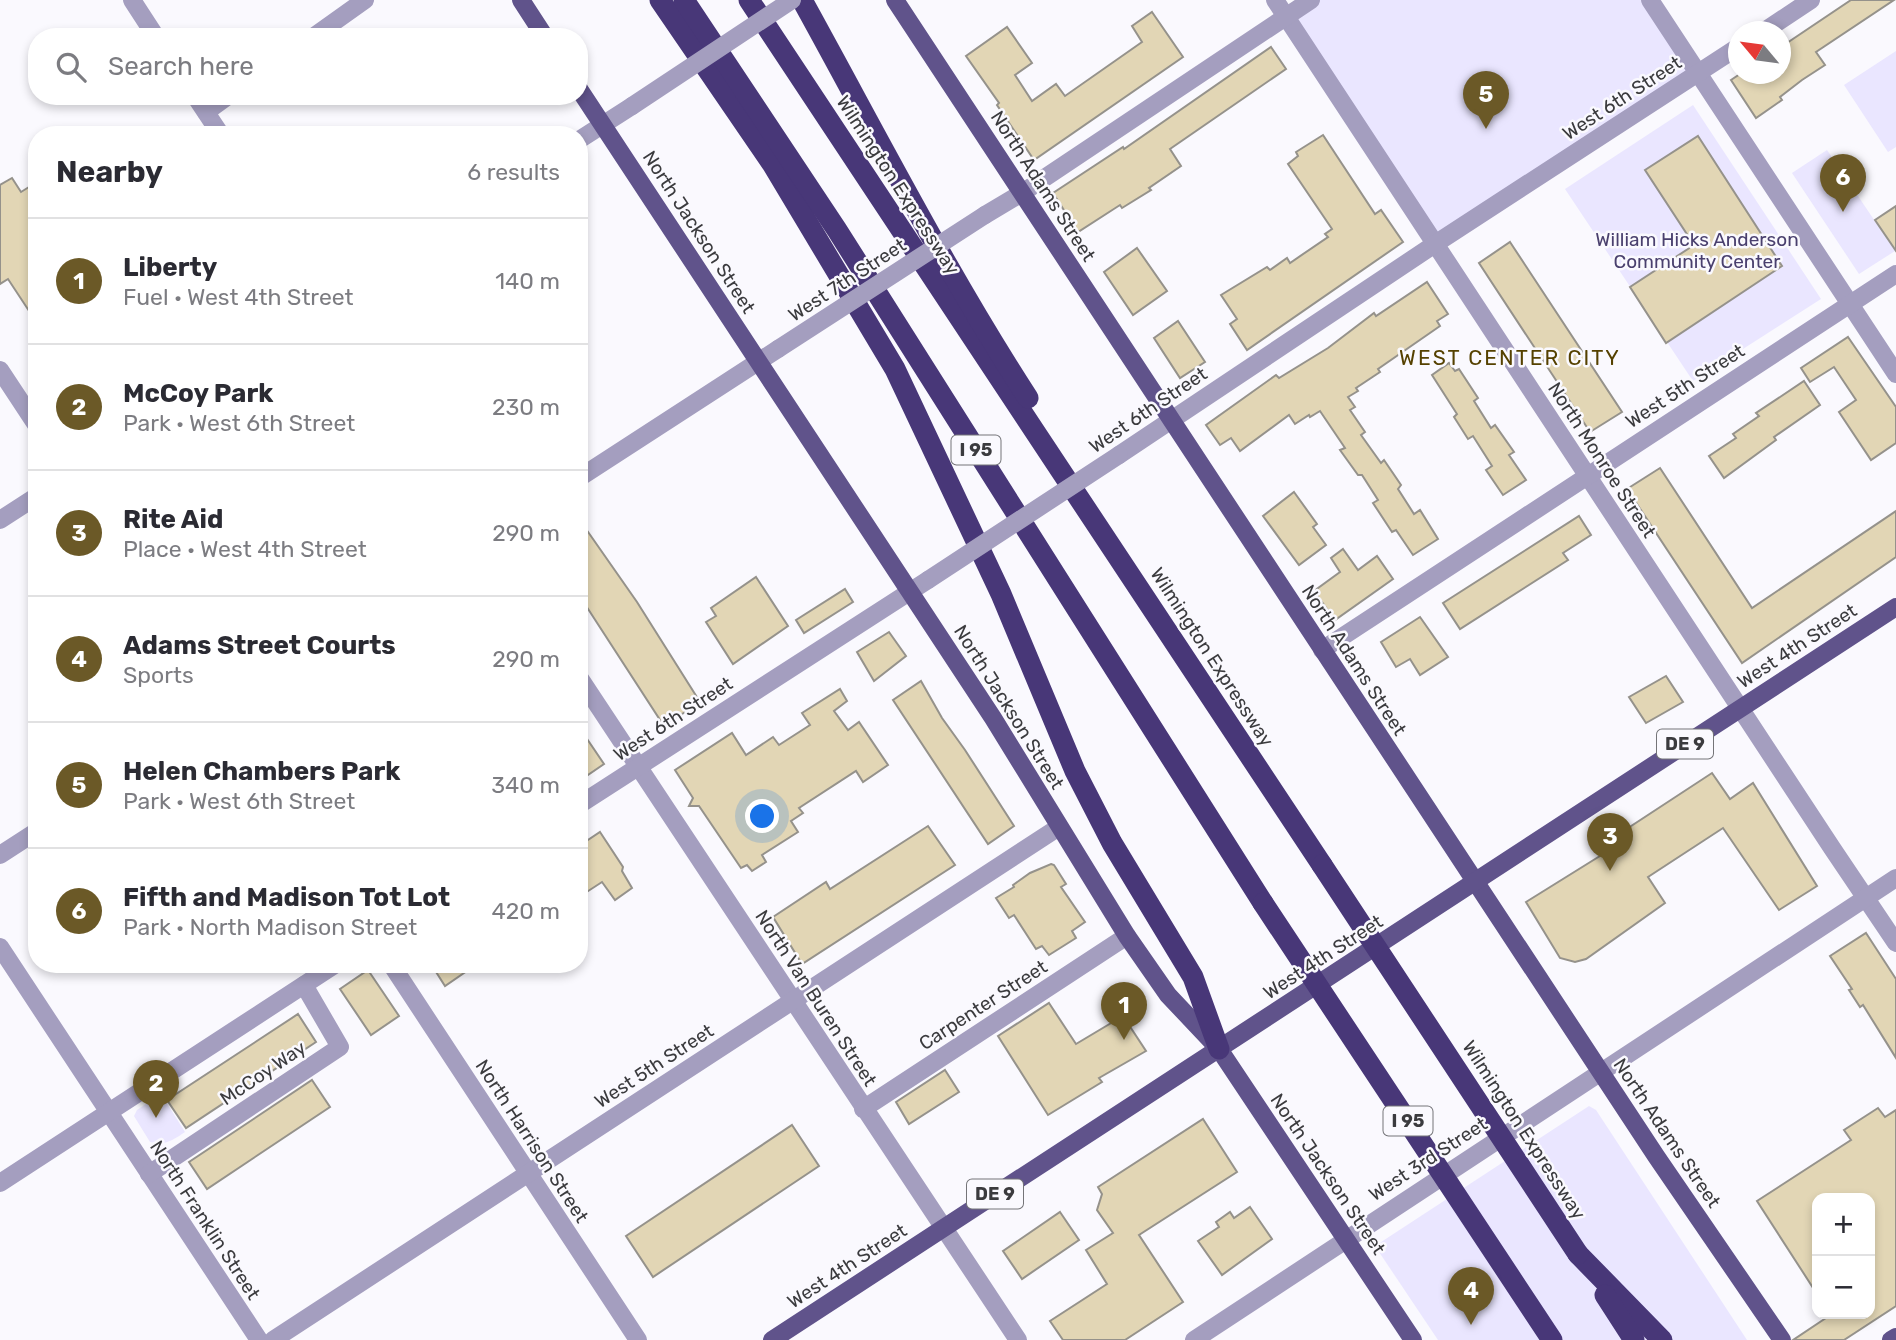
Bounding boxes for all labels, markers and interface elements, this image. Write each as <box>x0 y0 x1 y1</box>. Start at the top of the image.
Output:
north arrow <box>1728 21 1791 84</box>
search box <box>28 28 588 105</box>
icon: search <box>52 48 90 86</box>
text: Search here <box>108 51 254 82</box>
street label: West 6th Street <box>1558 51 1686 145</box>
pin: 5 <box>1463 71 1509 129</box>
street label: Wilmington Expressway <box>831 91 965 279</box>
street label: North Adams Street <box>986 106 1101 266</box>
street label: North Jackson Street <box>638 146 760 318</box>
text: Nearby <box>56 154 163 190</box>
pin: 6 <box>1820 154 1866 212</box>
text: 6 results <box>467 158 560 186</box>
park label: William Hicks Anderson Community Center <box>1595 228 1799 273</box>
street label: West 7th Street <box>784 233 911 327</box>
text: Liberty <box>123 252 217 283</box>
text: 1 <box>73 267 85 295</box>
text: 140 m <box>495 267 560 295</box>
text: Fuel · West 4th Street <box>123 283 354 311</box>
street label: West 5th Street <box>1621 339 1749 433</box>
district label: WEST CENTER CITY <box>1399 345 1621 370</box>
street label: West 6th Street <box>1085 362 1212 458</box>
text: McCoy Park <box>123 378 273 409</box>
street label: North Monroe Street <box>1543 378 1661 542</box>
text: 2 <box>72 393 86 421</box>
text: 230 m <box>492 393 560 421</box>
text: Park · West 6th Street <box>123 409 355 437</box>
road number: I 95 <box>951 436 1000 464</box>
text: Rite Aid <box>123 504 223 535</box>
text: 3 <box>71 519 87 547</box>
text: 290 m <box>492 519 560 547</box>
text: Place · West 4th Street <box>123 535 367 563</box>
street label: Wilmington Expressway <box>1145 563 1279 751</box>
street label: North Adams Street <box>1297 580 1412 740</box>
street label: West 4th Street <box>1733 599 1861 693</box>
street label: North Jackson Street <box>949 621 1069 794</box>
text: Adams Street Courts <box>123 630 396 661</box>
text: 4 <box>71 645 87 673</box>
text: 290 m <box>492 645 560 673</box>
text: Sports <box>123 661 194 689</box>
street label: West 6th Street <box>609 672 737 766</box>
road number: DE 9 <box>1657 730 1713 758</box>
text: Helen Chambers Park <box>123 756 400 787</box>
text: 5 <box>72 771 86 799</box>
text: 340 m <box>491 771 560 799</box>
text: Park · West 6th Street <box>123 787 355 815</box>
your location <box>745 799 779 833</box>
pin: 3 <box>1587 813 1633 871</box>
text: Fifth and Madison Tot Lot <box>123 882 450 913</box>
text: 6 <box>72 897 86 925</box>
text: 420 m <box>492 897 560 925</box>
street label: North Van Buren Street <box>750 906 882 1091</box>
street label: West 4th Street <box>1259 910 1387 1004</box>
text: Park · North Madison Street <box>123 913 417 941</box>
street label: Carpenter Street <box>915 955 1052 1055</box>
pin: 1 <box>1101 982 1147 1040</box>
street label: West 5th Street <box>590 1019 718 1113</box>
street label: McCoy Way <box>216 1036 310 1110</box>
street label: Wilmington Expressway <box>1457 1036 1591 1224</box>
street label: North Adams Street <box>1609 1054 1726 1212</box>
street label: North Harrison Street <box>471 1055 594 1227</box>
pin: 2 <box>133 1060 179 1118</box>
street label: North Jackson Street <box>1266 1089 1391 1259</box>
road number: I 95 <box>1384 1106 1432 1136</box>
street label: West 3rd Street <box>1364 1112 1492 1206</box>
street label: North Franklin Street <box>145 1136 265 1304</box>
road number: DE 9 <box>967 1180 1023 1209</box>
map controls <box>1812 1193 1875 1319</box>
button: + <box>1812 1193 1875 1256</box>
street label: West 4th Street <box>783 1219 911 1313</box>
button: − <box>1812 1256 1875 1319</box>
pin: 4 <box>1448 1267 1494 1325</box>

